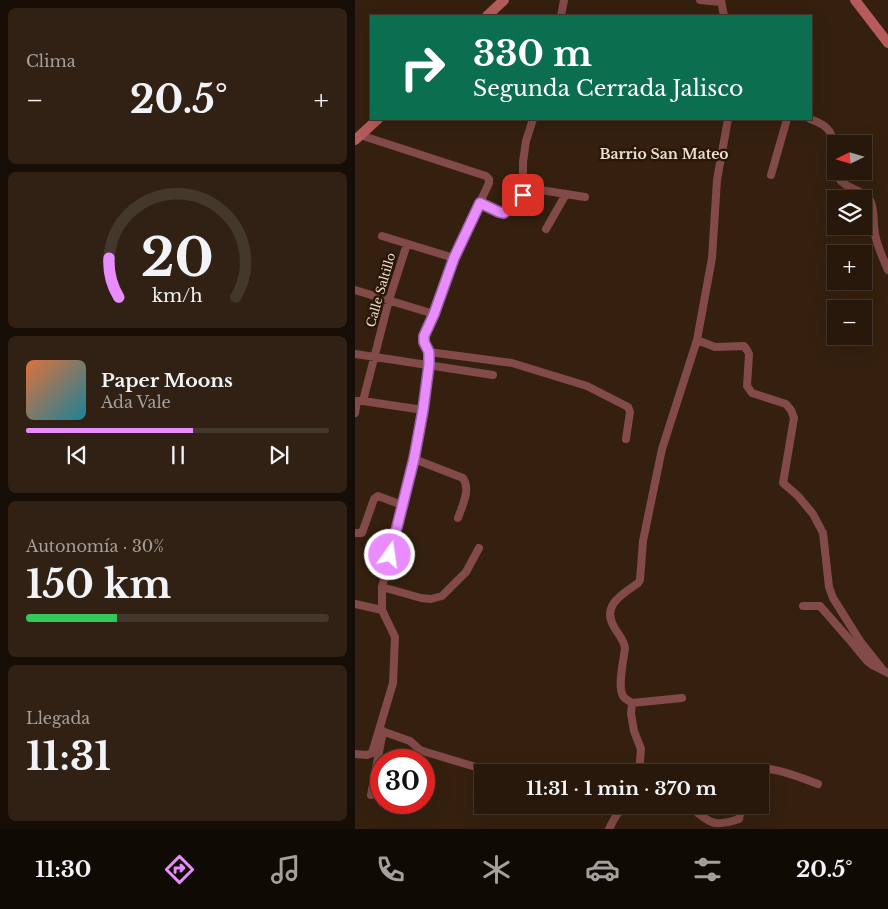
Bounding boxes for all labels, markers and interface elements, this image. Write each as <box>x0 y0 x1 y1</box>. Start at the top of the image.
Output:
text: 330 m <box>473 32 592 75</box>
icon: right <box>390 35 455 100</box>
text: Clima <box>26 51 76 71</box>
text: Segunda Cerrada Jalisco <box>473 75 743 102</box>
text: 20.5° <box>130 76 228 123</box>
text: − <box>26 83 44 118</box>
text: + <box>314 83 329 118</box>
north arrow <box>827 135 873 180</box>
map controls <box>827 135 872 345</box>
district label: Barrio San Mateo <box>599 145 729 163</box>
pin <box>502 174 544 216</box>
icon: arrive <box>509 181 537 209</box>
button: layers <box>827 190 872 235</box>
text: 20 <box>141 226 214 290</box>
button: + <box>827 245 872 290</box>
street label: Calle Saltillo <box>363 251 398 329</box>
text: km/h <box>152 285 203 307</box>
button: − <box>827 300 872 345</box>
text: Paper Moons <box>101 369 233 392</box>
text: Ada Vale <box>101 392 171 412</box>
icon: previous <box>63 441 91 469</box>
icon: pause <box>164 441 192 469</box>
icon: next <box>265 441 293 469</box>
position arrow <box>363 528 415 580</box>
text: Autonomía · 30% <box>26 536 164 556</box>
text: 150 km <box>26 561 171 608</box>
text: Llegada <box>26 708 90 728</box>
text: 11:31 <box>26 733 111 780</box>
speed limit sign: 30 <box>370 749 435 814</box>
text: 11:31 · 1 min · 370 m <box>526 777 717 800</box>
icon: directions <box>162 852 197 887</box>
icon: music <box>268 852 303 887</box>
icon: phone <box>373 852 408 887</box>
icon: climate <box>479 852 514 887</box>
icon: car <box>585 852 620 887</box>
icon: filters <box>690 852 725 887</box>
text: 11:30 <box>35 856 91 883</box>
text: 20.5° <box>796 856 853 883</box>

